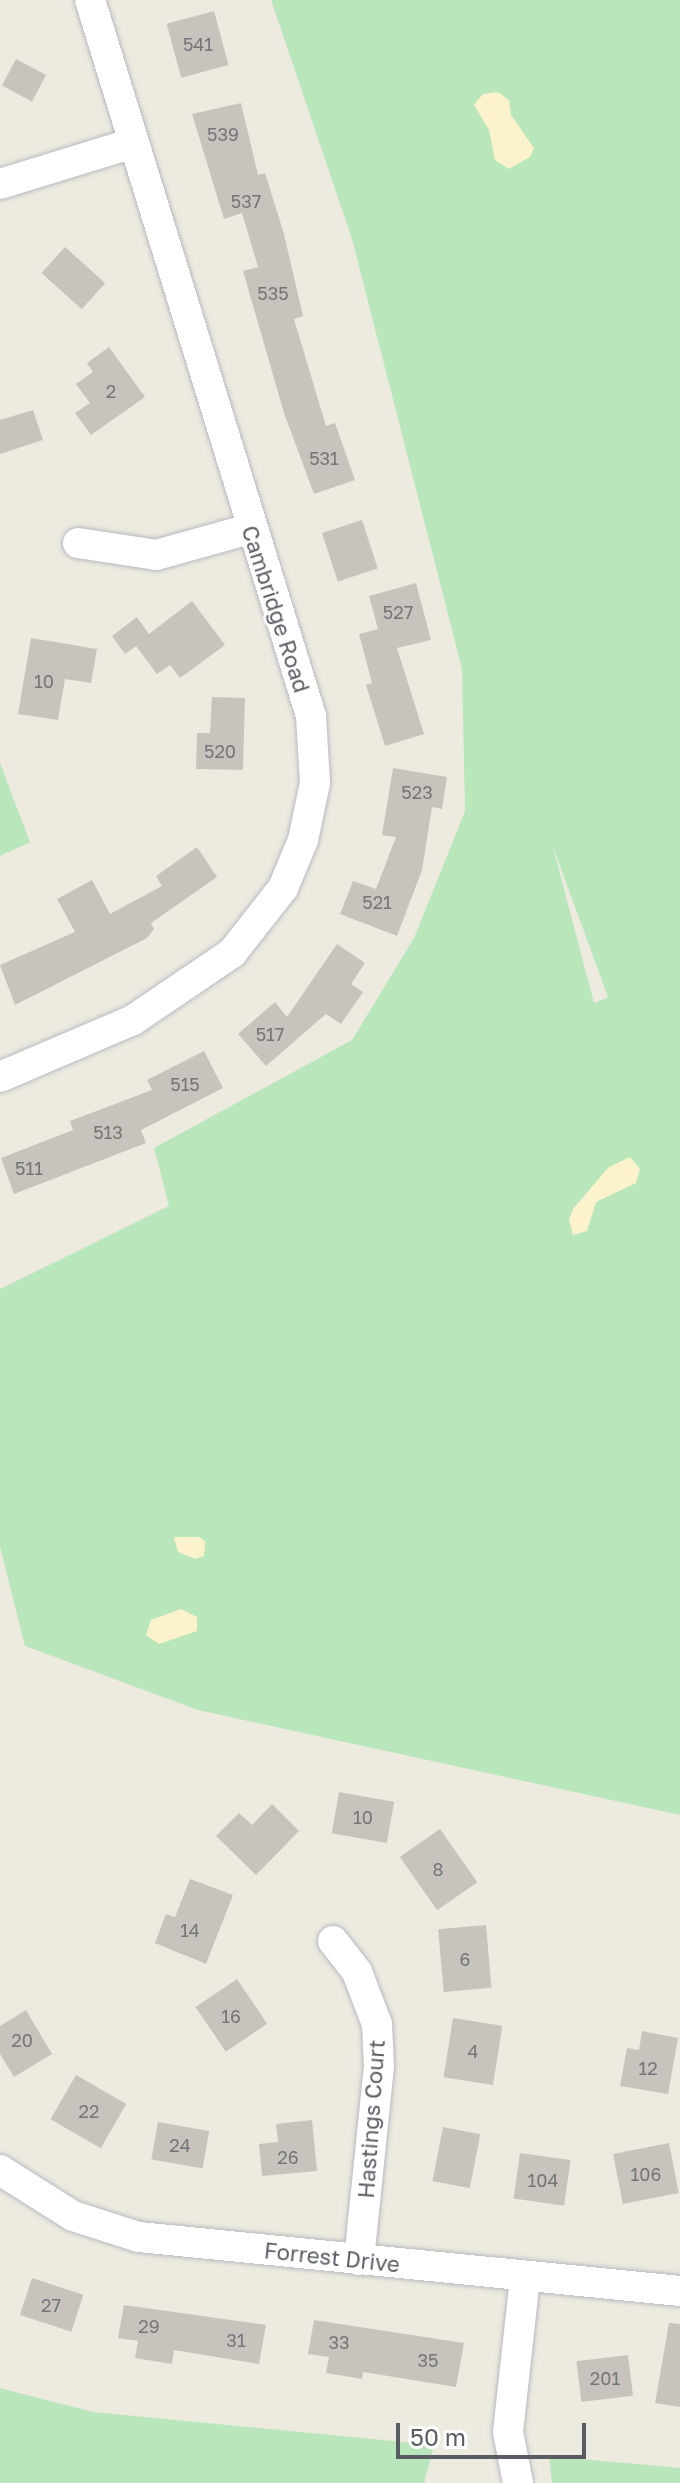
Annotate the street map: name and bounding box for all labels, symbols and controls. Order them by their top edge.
house number: 541 [183,33,213,55]
house number: 539 [207,123,239,145]
house number: 537 [231,190,261,212]
house number: 535 [257,282,289,304]
house number: 2 [106,380,116,402]
house number: 531 [309,447,339,469]
street label: Cambridge Road [237,522,315,696]
house number: 527 [383,601,413,623]
house number: 10 [34,670,54,692]
house number: 520 [204,740,236,762]
house number: 523 [401,781,433,803]
house number: 521 [362,891,392,913]
house number: 517 [256,1023,284,1045]
house number: 515 [170,1073,200,1095]
house number: 513 [93,1121,123,1143]
house number: 511 [15,1157,43,1179]
house number: 10 [353,1806,373,1828]
house number: 8 [433,1858,443,1880]
house number: 14 [180,1919,200,1941]
house number: 6 [460,1948,470,1970]
house number: 16 [221,2005,241,2027]
house number: 20 [11,2029,33,2051]
street label: Hastings Court [352,2039,390,2199]
house number: 4 [468,2040,478,2062]
house number: 12 [638,2057,658,2079]
house number: 22 [79,2100,99,2122]
house number: 24 [169,2134,191,2156]
house number: 26 [277,2146,299,2168]
house number: 106 [631,2163,661,2185]
house number: 104 [528,2169,558,2191]
street label: Forrest Drive [263,2237,401,2277]
house number: 27 [41,2294,61,2316]
house number: 29 [138,2315,160,2337]
house number: 31 [226,2329,246,2351]
house number: 33 [328,2331,350,2353]
house number: 35 [418,2349,438,2371]
house number: 201 [590,2367,620,2389]
scale bar [400,2407,590,2457]
text: 50 m [410,2422,466,2451]

